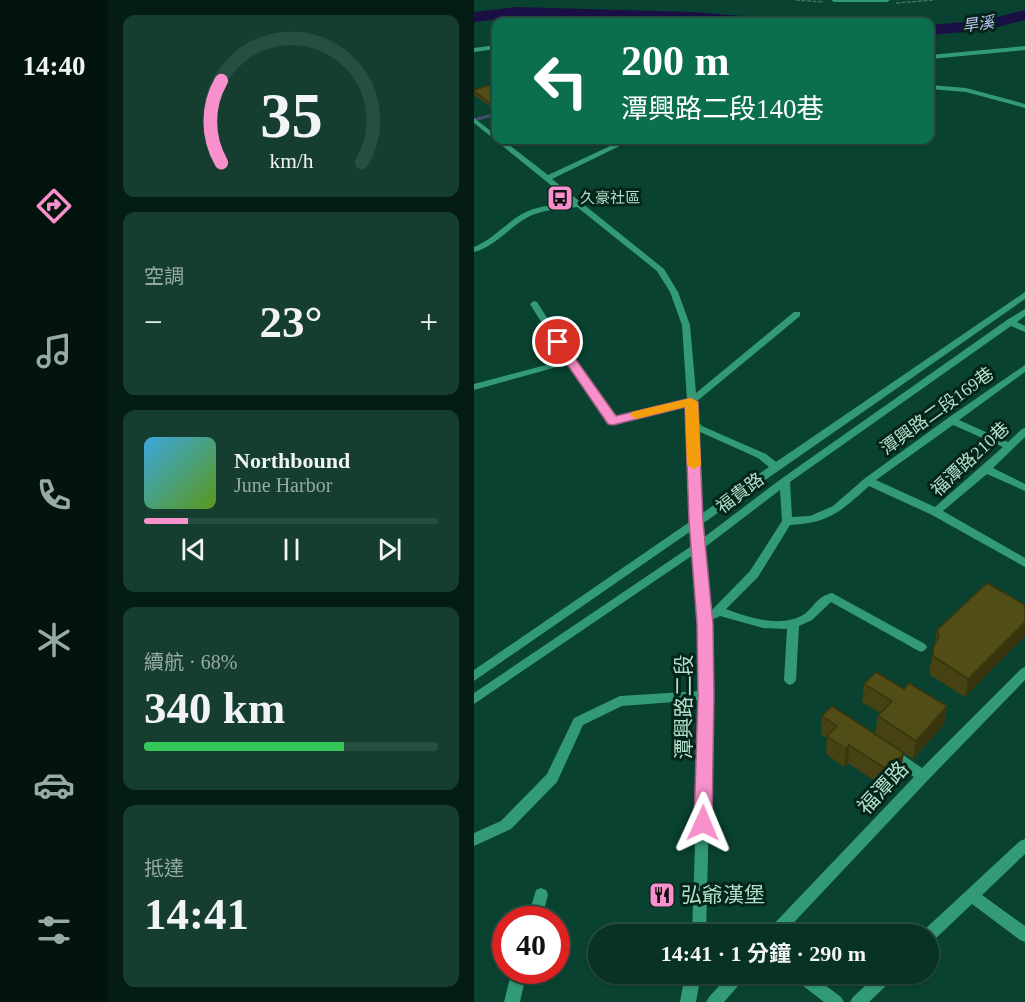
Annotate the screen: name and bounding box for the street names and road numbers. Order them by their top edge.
street label: 潭興路二段169巷 [877,363,997,459]
street label: 福潭路210巷 [927,418,1013,500]
street label: 福貴路 [712,469,768,517]
street label: 潭興路二段 [672,655,696,760]
street label: 福潭路 [853,757,913,819]

